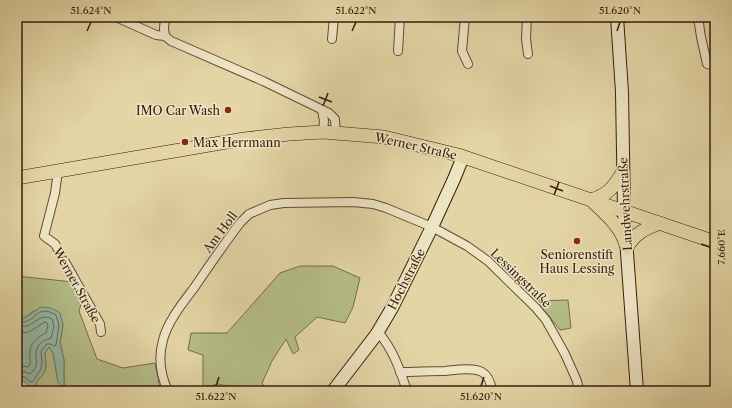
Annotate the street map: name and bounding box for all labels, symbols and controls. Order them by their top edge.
text: 51.624°N [70,4,112,17]
text: 51.622°N [335,4,377,17]
text: 51.620°N [599,4,641,17]
place label: IMO Car Wash [136,103,220,118]
marker: IMO Car Wash [223,105,233,115]
street label: Werner Straße [372,129,459,163]
place label: Max Herrmann [193,135,281,150]
marker: Max Herrmann [180,137,190,147]
street label: Landwehrstraße [615,157,635,251]
street label: Am Holl [199,208,241,256]
text: 7.660°E [715,229,728,265]
marker: Seniorenstift Haus Lessing [572,236,582,246]
street label: Werner Straße [50,244,104,326]
street label: Lessingstraße [488,245,555,311]
street label: Hochstraße [384,246,428,312]
place label: Seniorenstift Haus Lessing [540,247,615,276]
text: 51.622°N [195,390,237,403]
text: 51.620°N [460,390,502,403]

